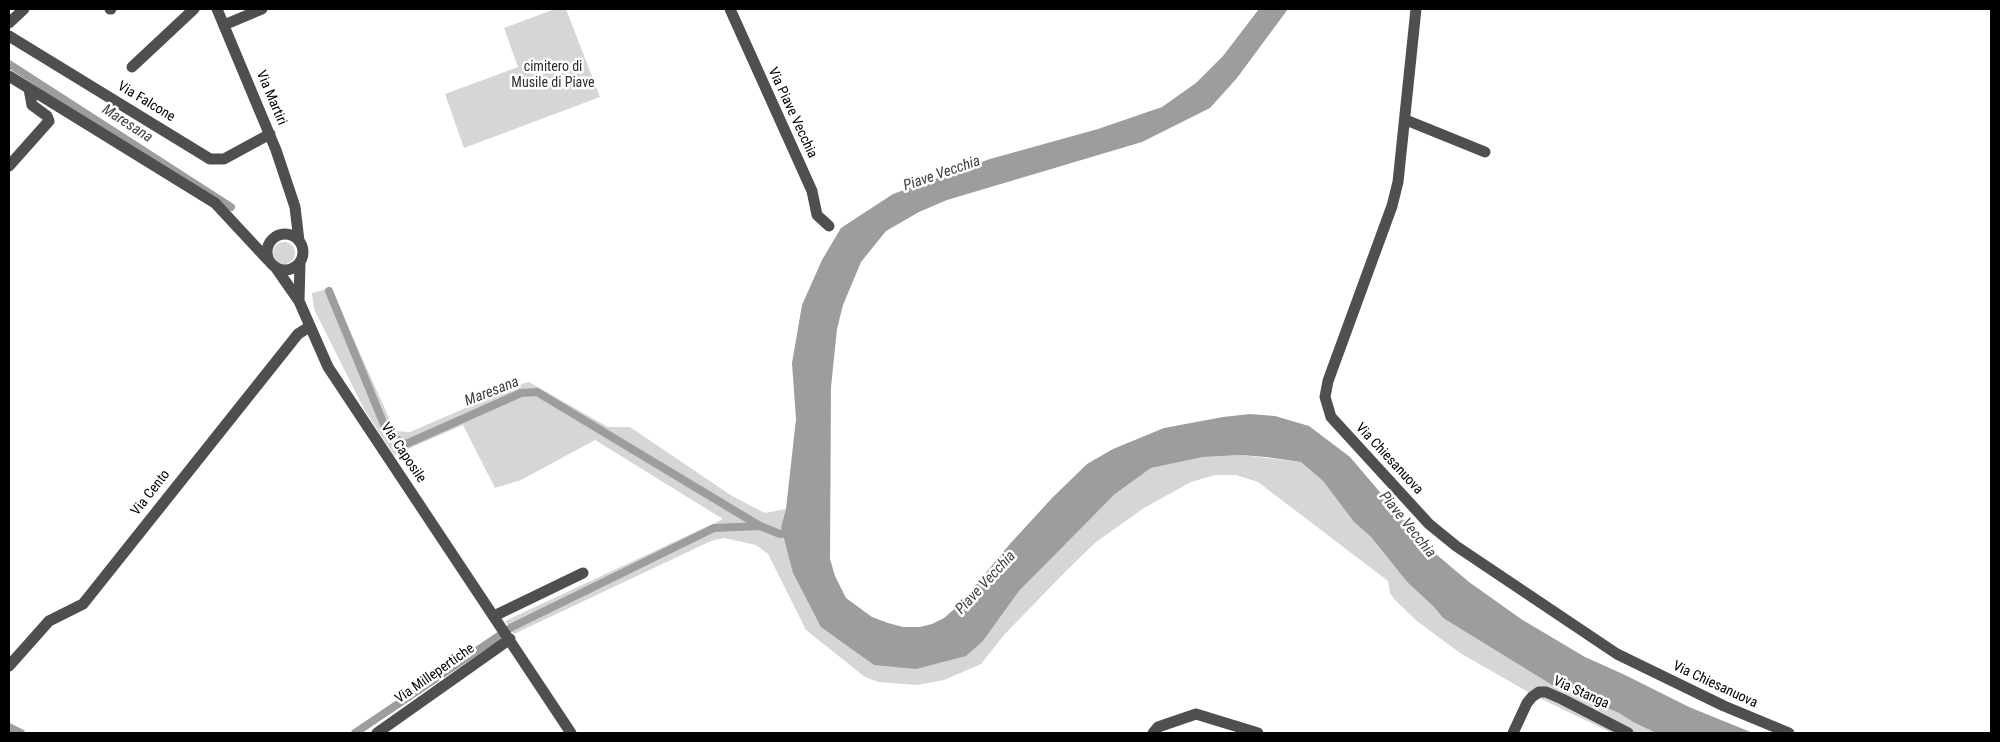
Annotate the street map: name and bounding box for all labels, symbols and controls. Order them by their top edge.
park label: cimitero di Musile di Piave [511,59,595,92]
street label: Via Piave Vecchia [764,65,820,161]
street label: Via Martiri [252,68,290,128]
street label: Via Falcone [114,78,178,126]
water label: Maresana [98,101,156,147]
water label: Piave Vecchia [901,152,983,196]
water label: Maresana [462,373,522,411]
street label: Via Caposile [377,420,429,486]
street label: Via Chiesanuova [1352,420,1426,498]
street label: Via Cento [128,467,174,519]
water label: Piave Vecchia [1375,488,1439,562]
water label: Piave Vecchia [952,548,1020,618]
street label: Via Millepertiche [392,640,478,708]
street label: Via Chiesanuova [1670,658,1760,712]
street label: Via Stanga [1550,673,1612,713]

